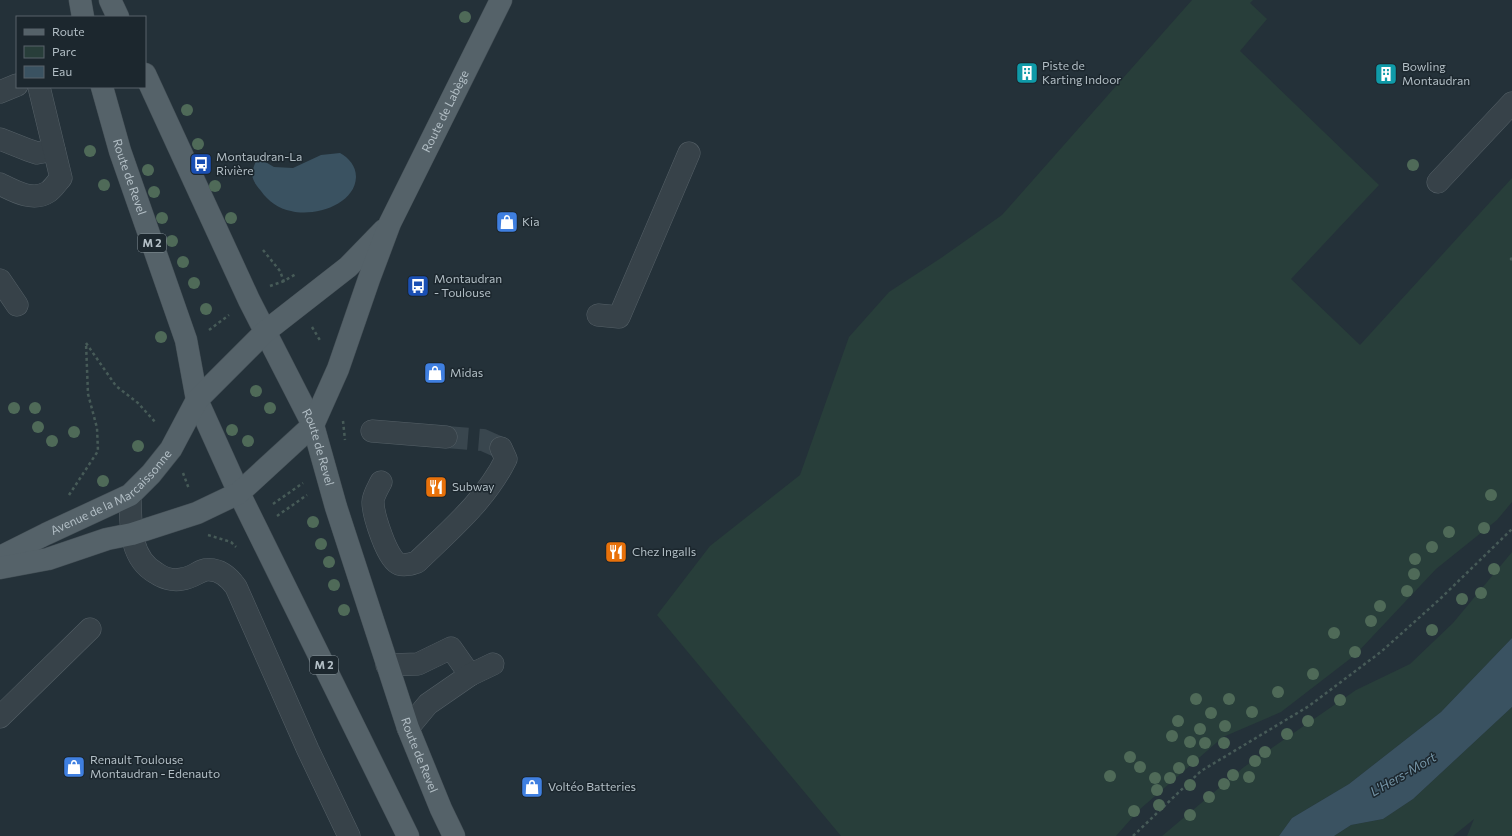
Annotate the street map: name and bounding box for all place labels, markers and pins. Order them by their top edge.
place label: Piste de Karting Indoor [1042,58,1121,86]
place label: Bowling Montaudran [1402,59,1470,87]
building icon: Piste de Karting Indoor [1014,60,1040,86]
building icon: Bowling Montaudran [1373,61,1399,87]
place label: Montaudran-La Rivière [216,149,302,177]
bus stop icon: Montaudran-La Rivière [188,151,214,177]
shop icon: Kia [494,209,520,235]
place label: Kia [522,214,539,228]
place label: Montaudran - Toulouse [434,271,502,299]
bus stop icon: Montaudran - Toulouse [405,273,431,299]
shop icon: Midas [422,360,448,386]
place label: Midas [450,365,483,379]
restaurant icon: Subway [423,474,449,500]
place label: Subway [452,479,495,493]
restaurant icon: Chez Ingalls [603,539,629,565]
place label: Chez Ingalls [632,544,696,558]
place label: Renault Toulouse Montaudran - Edenauto [90,752,220,780]
shop icon: Renault Toulouse Montaudran - Edenauto [61,754,87,780]
shop icon: Voltéo Batteries [519,774,545,800]
place label: Voltéo Batteries [548,779,636,793]

